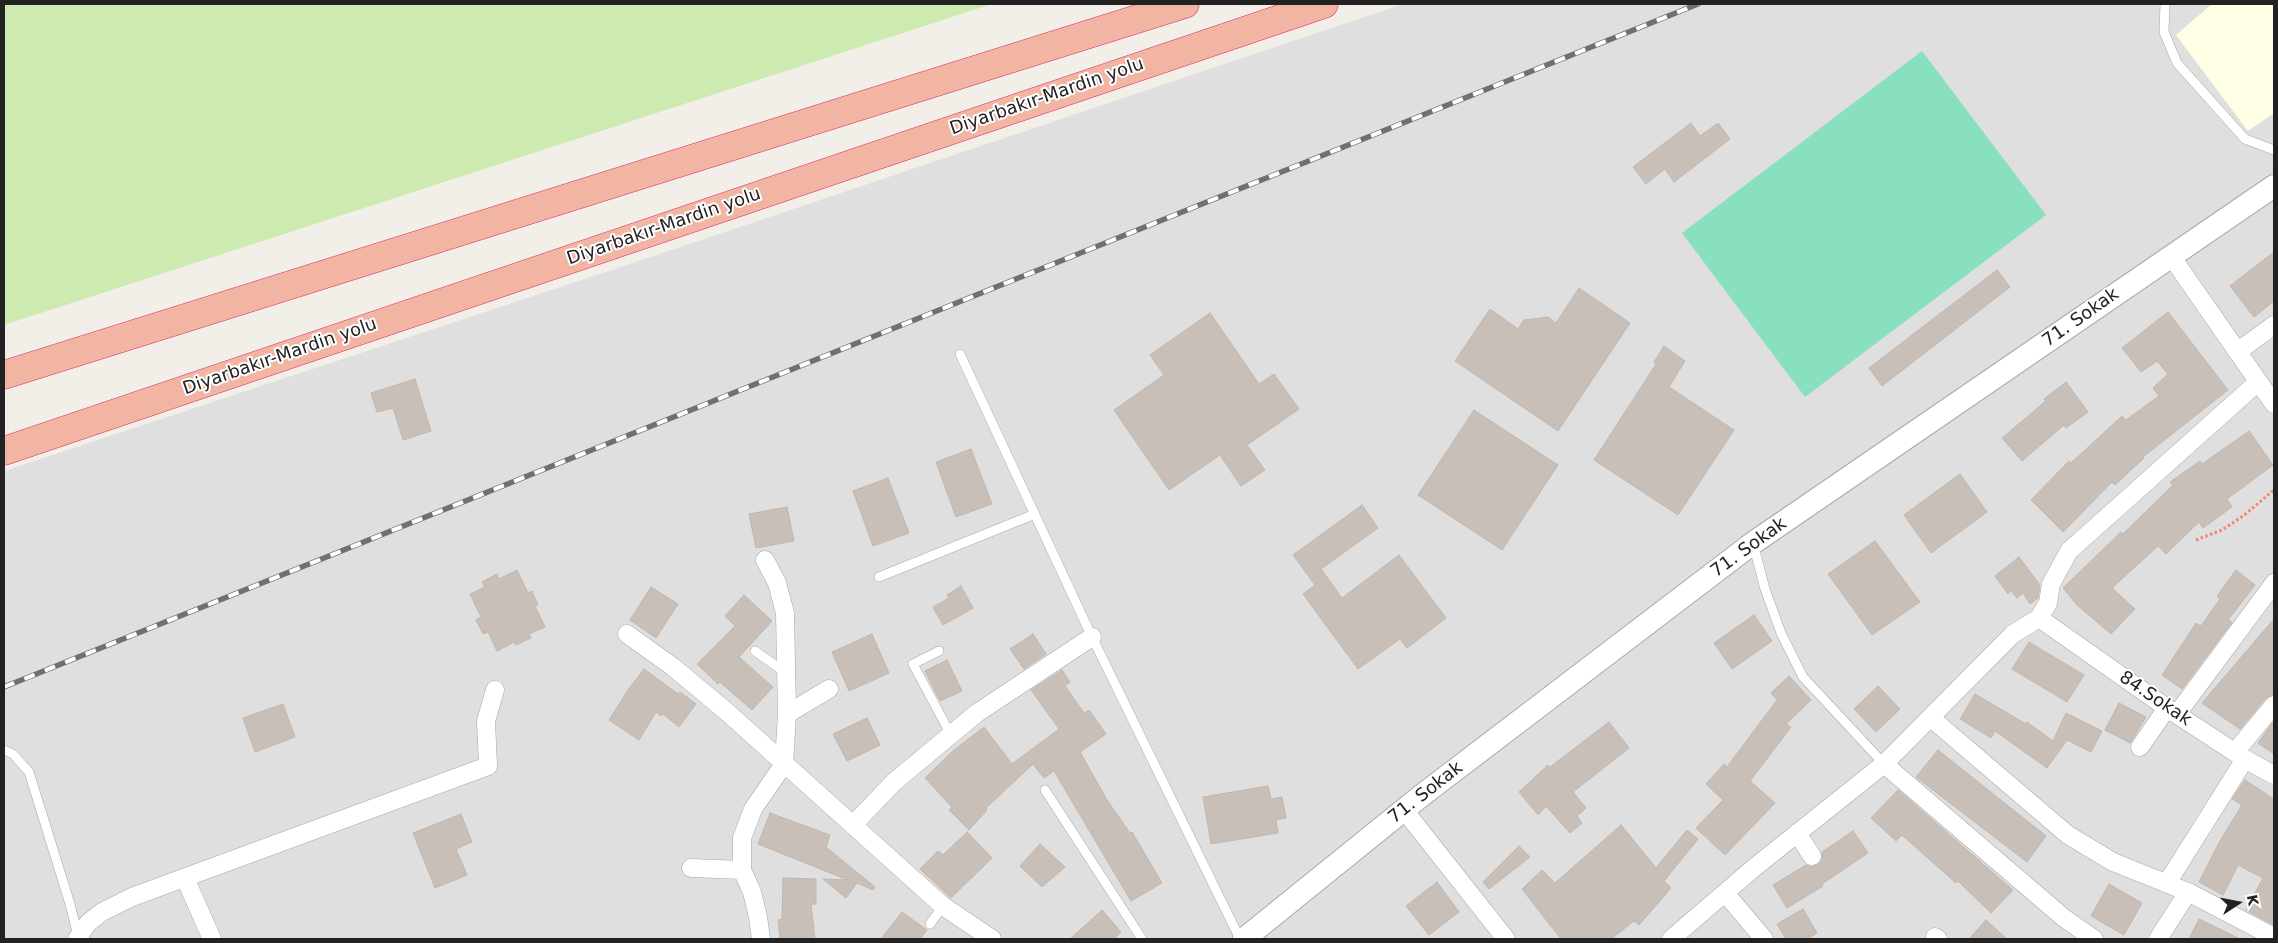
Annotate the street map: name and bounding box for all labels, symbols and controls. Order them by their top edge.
street label: Diyarbakır-Mardin yolu [947,54,1147,140]
street label: Diyarbakır-Mardin yolu [564,184,764,270]
street label: 71. Sokak [2039,284,2123,352]
street label: Diyarbakır-Mardin yolu [180,314,380,400]
street label: 71. Sokak [1707,513,1791,583]
street label: 84.Sokak [2115,667,2195,731]
street label: 71. Sokak [1385,757,1467,829]
north arrow [2213,878,2263,928]
text: K [2244,893,2262,907]

